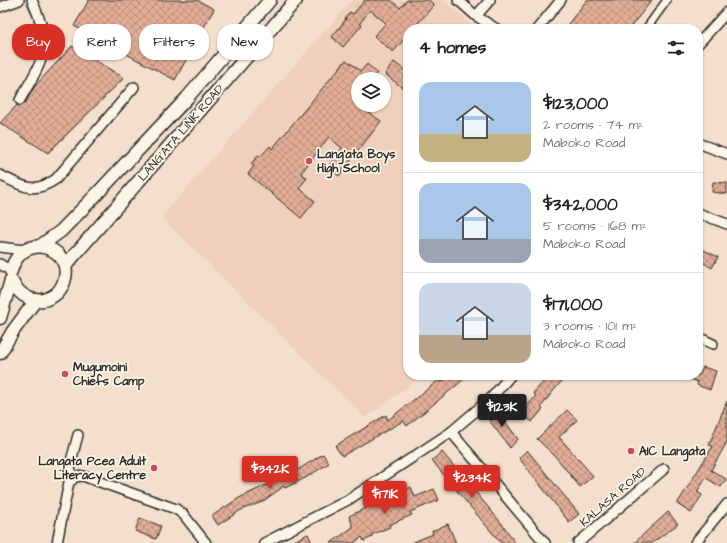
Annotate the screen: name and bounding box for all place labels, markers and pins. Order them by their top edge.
place label: Lang'ata Boys High School [317,146,395,179]
marker: Lang'ata Boys High School [304,156,314,166]
place label: Mugumoini Chiefs Camp [73,359,145,391]
marker: Mugumoini Chiefs Camp [60,369,70,379]
pin: $123K [474,394,530,428]
place label: AIC Langata [639,443,706,462]
marker: AIC Langata [626,446,636,456]
place label: Langata Pcea Adult Literacy Centre [38,453,147,485]
pin: $342K [242,456,298,490]
marker: Langata Pcea Adult Literacy Centre [149,463,159,473]
pin: $234K [444,465,500,499]
pin: $171K [357,481,413,515]

